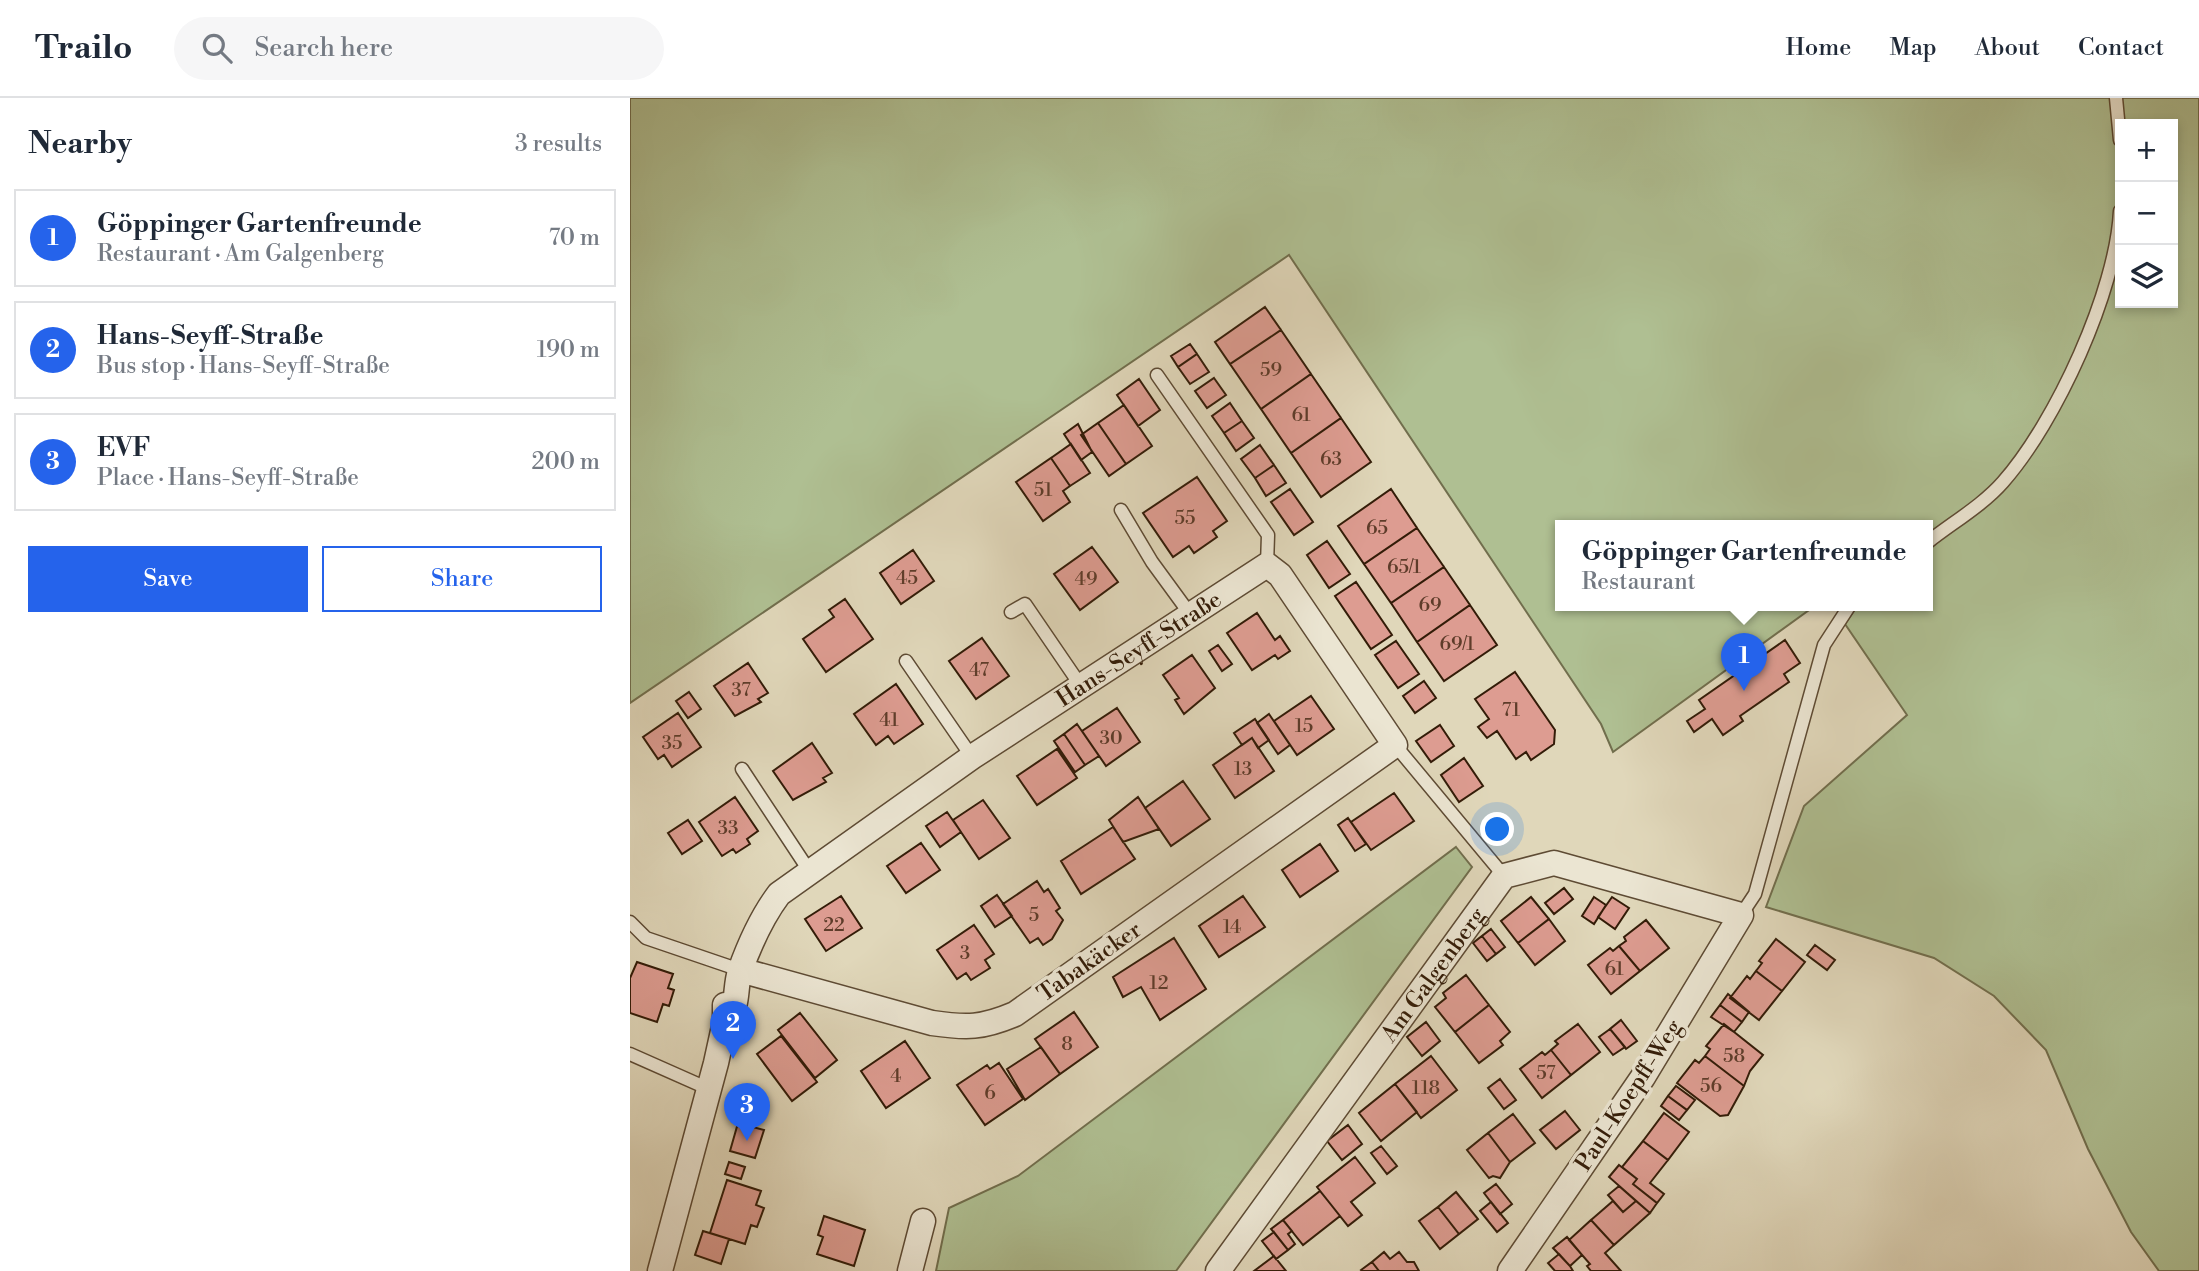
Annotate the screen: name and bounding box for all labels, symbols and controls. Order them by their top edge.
search box [174,17,664,80]
text: Trailo [35,28,132,69]
icon: search [198,29,236,67]
text: Search here [254,32,393,64]
text: Home [1786,33,1851,63]
text: Map [1889,33,1937,63]
text: About [1975,33,2040,63]
text: Contact [2078,33,2164,63]
map controls [2115,119,2178,308]
button: + [2115,119,2178,182]
text: Nearby [28,125,132,163]
text: 3 results [515,130,602,158]
button: − [2115,182,2178,245]
text: Göppinger Gartenfreunde [97,208,422,240]
text: 1 [47,224,59,252]
text: 70 m [549,224,600,252]
text: Restaurant · Am Galgenberg [97,240,384,268]
button: layers [2115,245,2178,308]
text: Hans-Seyff-Straße [97,320,323,352]
text: 2 [46,336,60,364]
text: 190 m [537,336,600,364]
text: Bus stop · Hans-Seyff-Straße [97,352,390,380]
house number: 59 [1260,358,1282,382]
house number: 61 [1291,403,1311,427]
text: EVF [97,432,151,464]
house number: 63 [1320,447,1342,471]
text: 3 [46,448,60,476]
text: 200 m [532,448,600,476]
text: Place · Hans-Seyff-Straße [97,464,359,492]
house number: 51 [1034,478,1052,502]
house number: 55 [1175,506,1195,530]
house number: 65 [1366,516,1388,540]
popup [1555,520,1933,611]
text: Göppinger Gartenfreunde [1582,536,1906,568]
button: Save [28,546,308,612]
button: Share [322,546,602,612]
house number: 65/1 [1387,555,1421,579]
house number: 45 [896,566,918,590]
house number: 49 [1075,567,1097,591]
text: Restaurant [1582,568,1696,596]
street label: Hans-Seyff-Straße [1051,586,1227,713]
house number: 69 [1418,593,1442,617]
house number: 69/1 [1440,632,1474,656]
pin: 1 [1721,633,1767,691]
house number: 47 [969,658,989,682]
house number: 37 [731,678,751,702]
house number: 71 [1502,698,1520,722]
house number: 41 [879,708,899,732]
house number: 15 [1295,714,1313,738]
house number: 30 [1099,726,1123,750]
house number: 35 [662,731,682,755]
house number: 13 [1234,757,1252,781]
your location [1480,812,1514,846]
house number: 33 [718,816,738,840]
street label: Am Galgenberg [1375,902,1492,1049]
house number: 5 [1029,903,1039,927]
house number: 22 [823,913,845,937]
house number: 14 [1223,915,1241,939]
street label: Tabakäcker [1032,916,1147,1008]
house number: 3 [960,941,970,965]
house number: 61 [1604,957,1624,981]
house number: 12 [1149,971,1169,995]
pin: 2 [710,1001,756,1059]
street label: Paul-Koepff-Weg [1569,1014,1688,1177]
house number: 8 [1061,1032,1073,1056]
house number: 58 [1723,1044,1745,1068]
house number: 57 [1536,1061,1556,1085]
house number: 4 [890,1064,902,1088]
house number: 56 [1700,1074,1722,1098]
house number: 118 [1412,1076,1440,1100]
house number: 6 [984,1081,996,1105]
pin: 3 [724,1083,770,1141]

